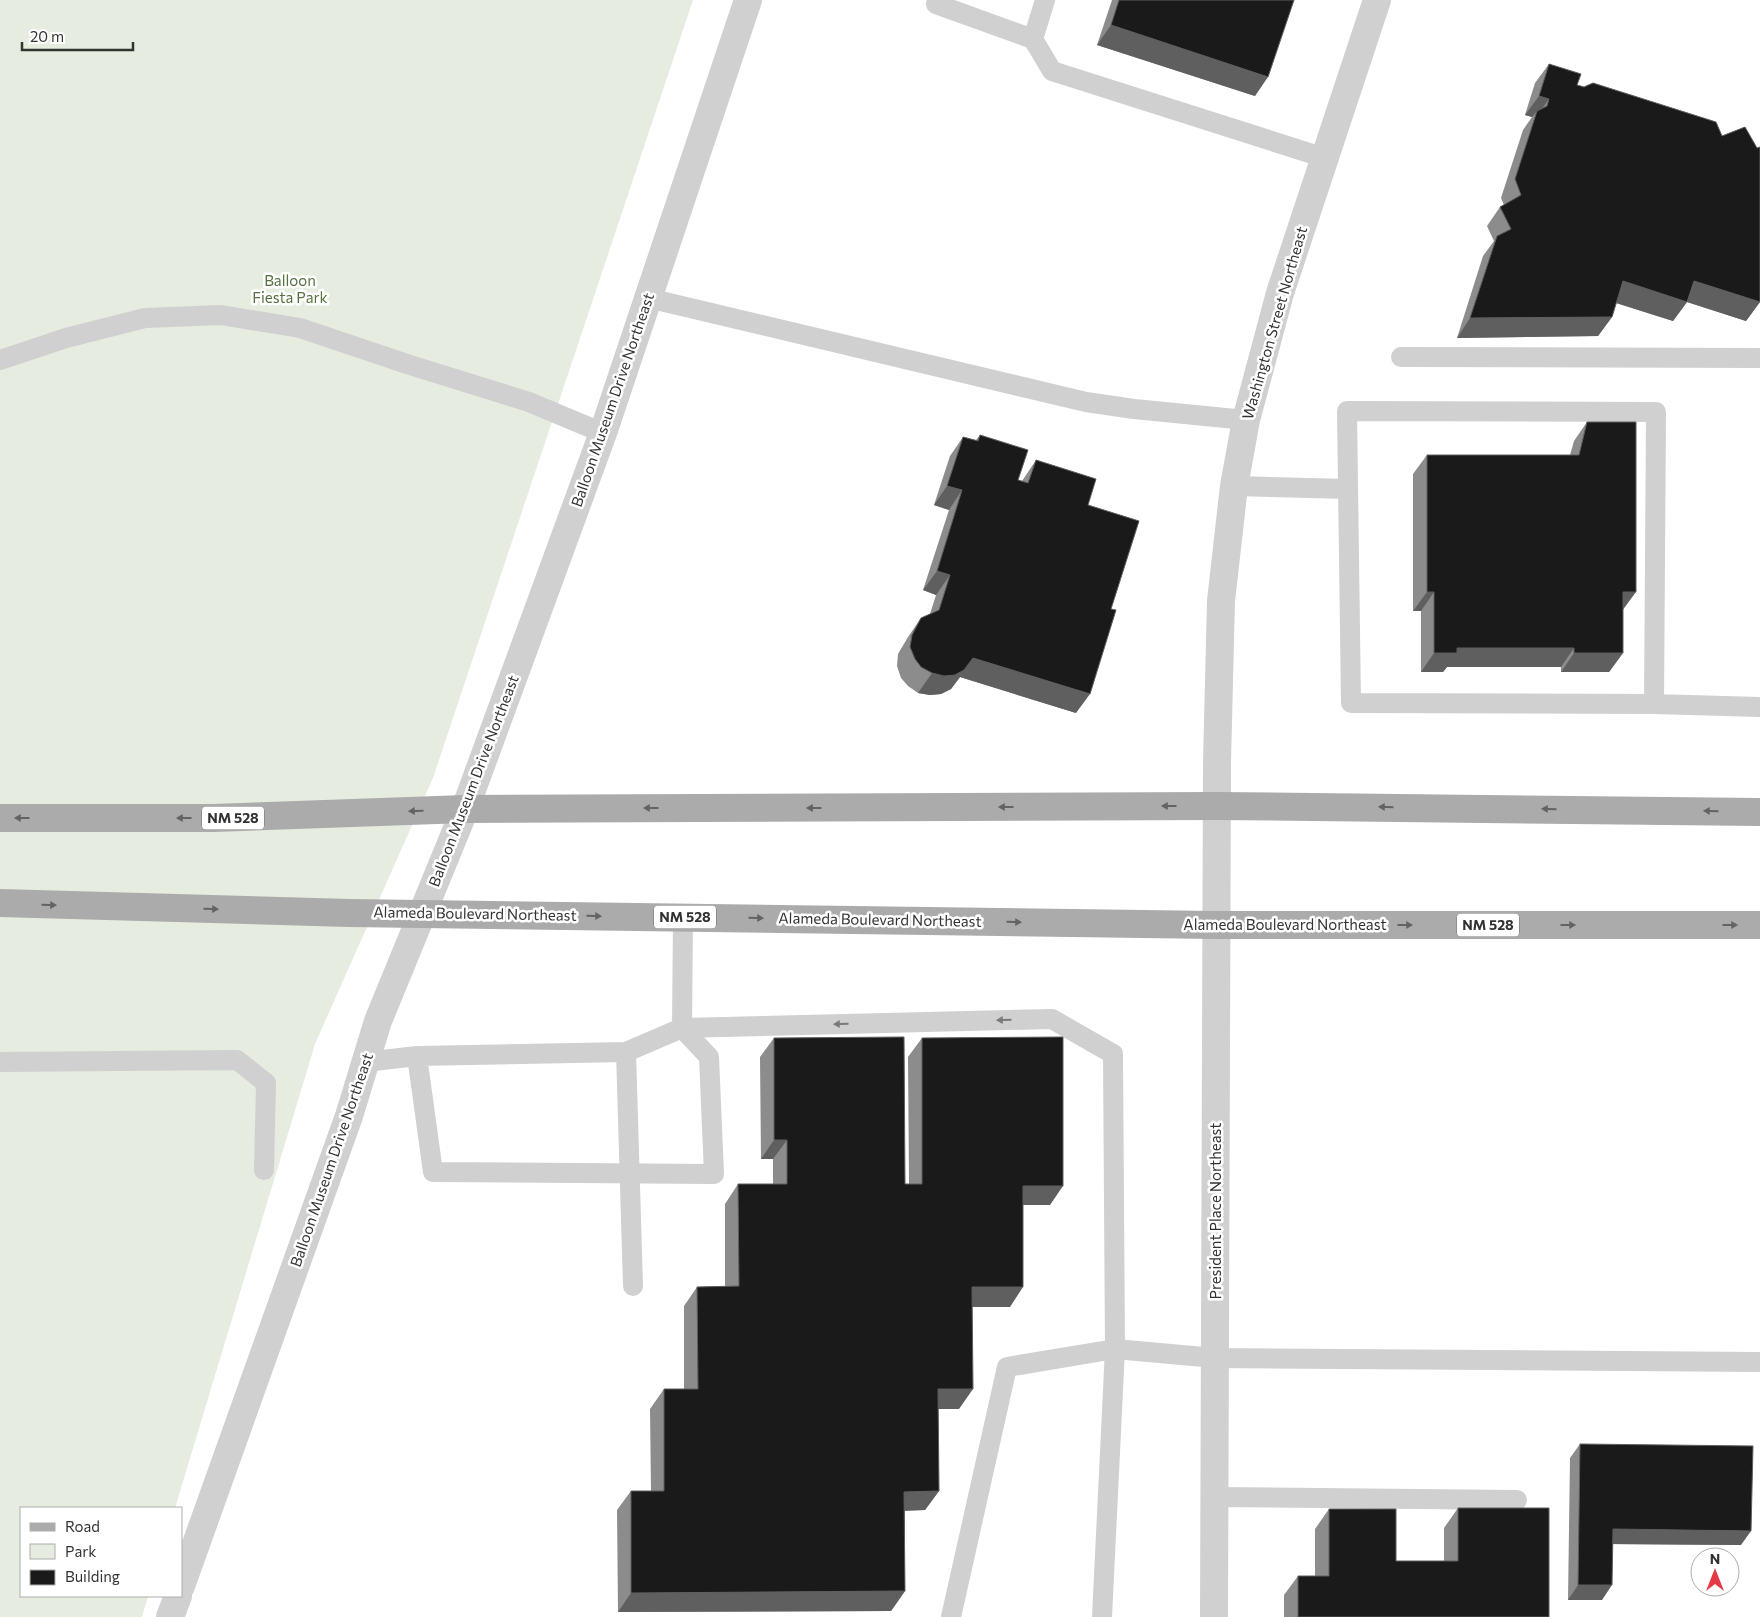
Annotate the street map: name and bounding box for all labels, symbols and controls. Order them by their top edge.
scale bar [22,20,134,52]
text: 20 m [30,27,64,45]
street label: Washington Street Northeast [1238,224,1310,421]
park label: Balloon Fiesta Park [252,271,328,306]
street label: Balloon Museum Drive Northeast [567,290,657,509]
street label: Balloon Museum Drive Northeast [424,672,522,889]
one-way arrow [1160,802,1176,810]
one-way arrow [998,803,1014,811]
one-way arrow [1378,803,1394,811]
one-way arrow [643,804,659,812]
one-way arrow [806,804,822,812]
one-way arrow [1541,805,1557,813]
road number: NM 528 [202,806,264,830]
one-way arrow [408,807,424,815]
one-way arrow [1703,807,1719,815]
one-way arrow [13,814,29,822]
one-way arrow [176,814,192,822]
one-way arrow [41,901,57,909]
street label: Alameda Boulevard Northeast [373,902,577,924]
one-way arrow [203,905,219,913]
road number: NM 528 [654,906,716,929]
street label: Alameda Boulevard Northeast [778,908,982,930]
one-way arrow [586,912,602,920]
one-way arrow [749,914,765,922]
road number: NM 528 [1457,914,1519,936]
street label: Alameda Boulevard Northeast [1183,915,1387,933]
one-way arrow [1006,918,1022,926]
one-way arrow [1397,921,1413,929]
one-way arrow [1560,921,1576,929]
one-way arrow [1722,921,1738,929]
one-way arrow [995,1017,1011,1025]
one-way arrow [833,1020,849,1028]
street label: Balloon Museum Drive Northeast [286,1050,376,1269]
street label: President Place Northeast [1206,1123,1224,1299]
legend [20,1507,182,1597]
text: Road [65,1517,100,1535]
text: Park [65,1542,96,1560]
north arrow [1690,1547,1740,1597]
text: N [1710,1550,1720,1567]
text: Building [65,1567,120,1585]

